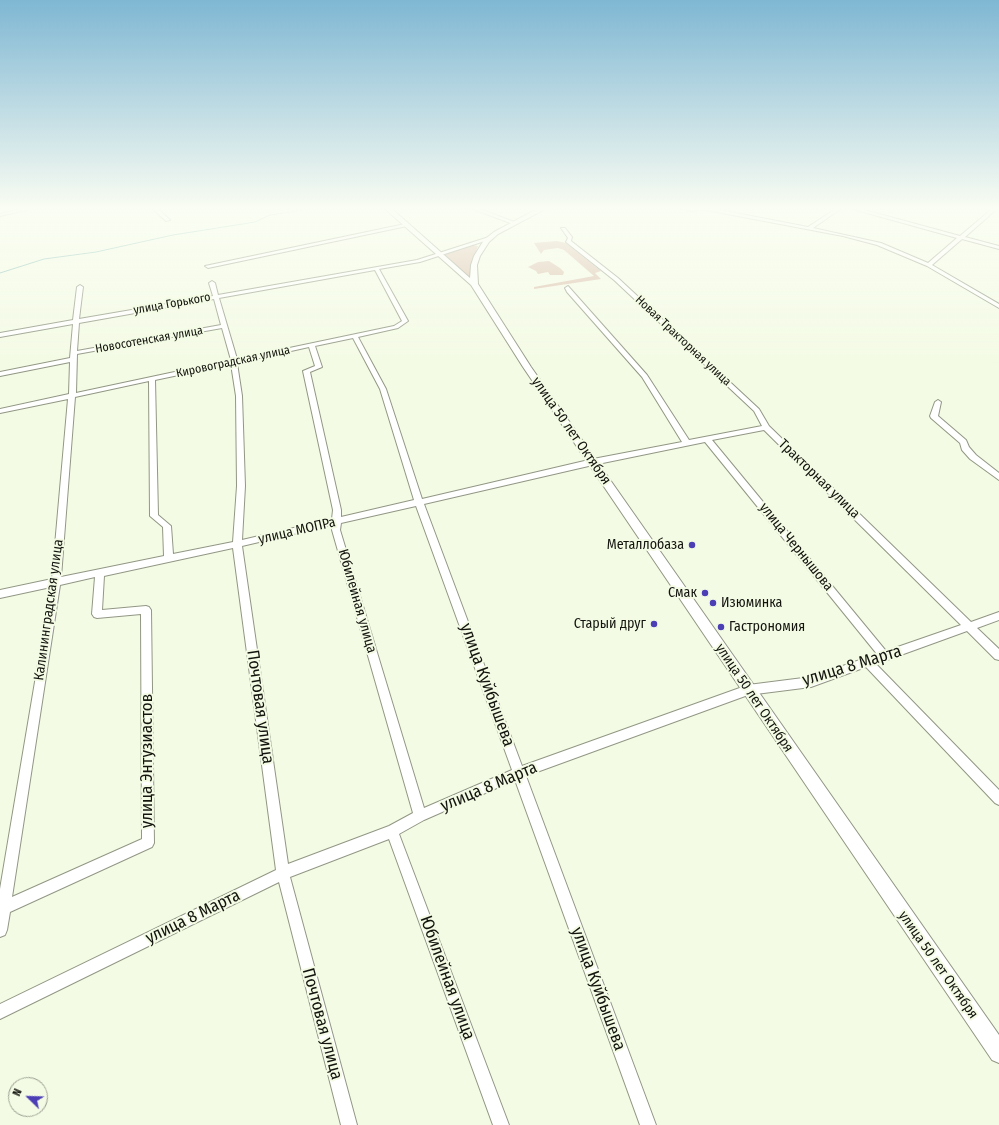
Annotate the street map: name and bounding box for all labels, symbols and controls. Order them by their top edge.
street label: улица Горького [132,290,212,318]
street label: Новая Тракторная улица [632,293,734,389]
street label: Новосотенская улица [94,323,204,357]
street label: Кировоградская улица [175,343,291,381]
street label: улица 50 лет Октября [528,374,614,488]
street label: Тракторная улица [775,436,863,522]
street label: улица Чернышова [755,500,837,594]
street label: улица МОПРа [257,514,337,548]
place label: Металлобаза [607,537,684,553]
street label: Калининградская улица [31,538,67,682]
marker: Металлобаза [687,540,697,550]
street label: Юбилейная улица [334,547,380,655]
place label: Смак [668,585,697,601]
marker: Смак [700,588,710,598]
place label: Изюминка [721,595,782,611]
marker: Изюминка [708,598,718,608]
place label: Старый друг [574,616,646,632]
marker: Старый друг [649,619,659,629]
place label: Гастрономия [729,619,805,635]
street label: улица Куйбышева [455,621,519,749]
marker: Гастрономия [716,622,726,632]
street label: улица 50 лет Октября [711,641,797,755]
street label: улица 8 Марта [800,641,904,691]
street label: Почтовая улица [242,649,278,765]
street label: улица Энтузиастов [137,694,157,828]
street label: улица 8 Марта [438,758,540,816]
street label: улица 8 Марта [142,885,244,949]
street label: улица 50 лет Октября [895,908,981,1022]
street label: Юбилейная улица [415,913,479,1043]
street label: улица Куйбышева [566,925,630,1053]
street label: Почтовая улица [297,966,347,1082]
north arrow [8,1077,48,1117]
text: N [10,1087,25,1098]

